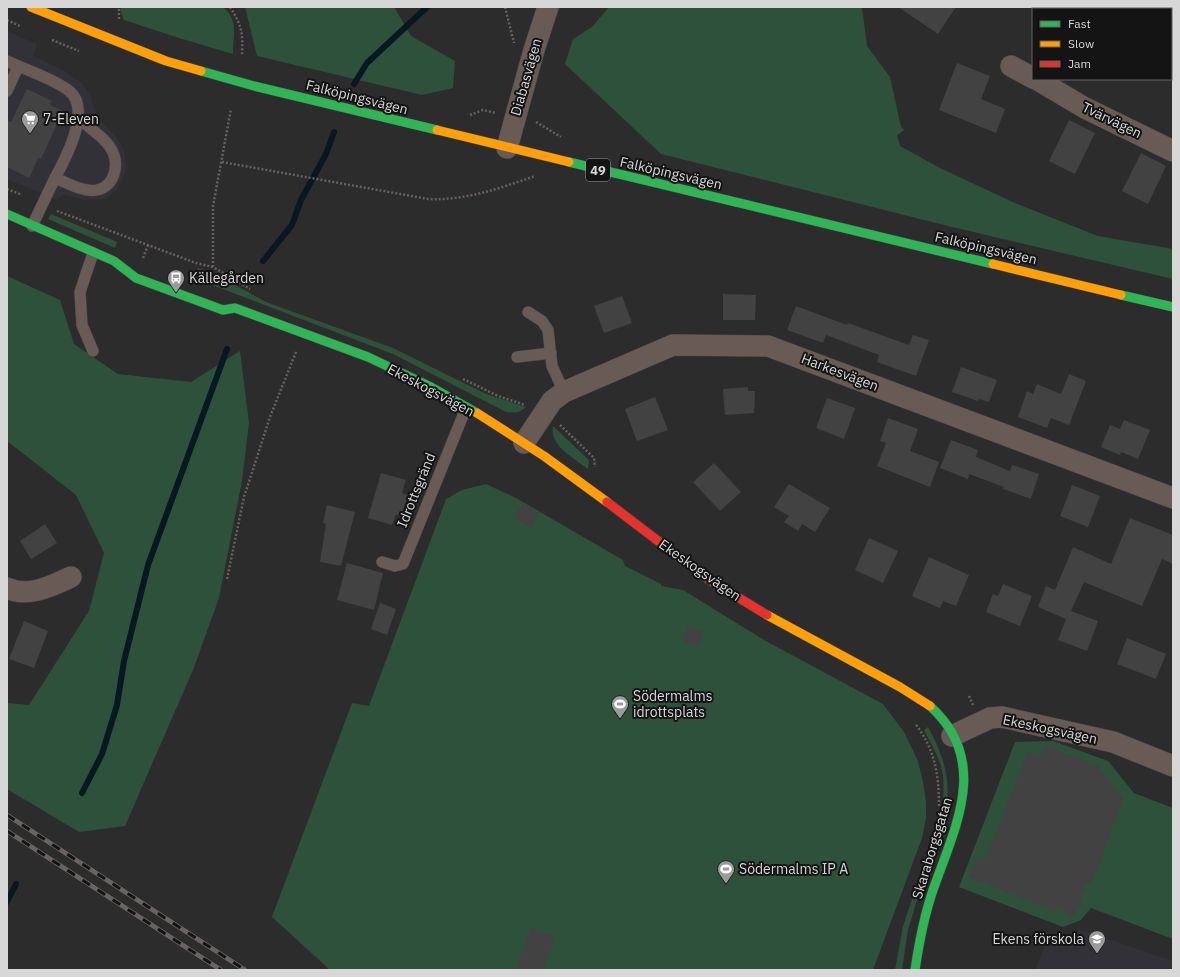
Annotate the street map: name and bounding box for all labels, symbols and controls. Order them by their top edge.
legend [1032,8,1172,80]
text: Fast [1068,16,1091,31]
street label: Diabasvägen [506,36,546,118]
text: Slow [1068,36,1094,51]
text: Jam [1068,56,1091,71]
street label: Falköpingsvägen [304,76,410,118]
street label: Tvärvägen [1079,98,1145,142]
supermarket icon: 7-Eleven [20,109,40,134]
place label: 7-Eleven [43,110,99,128]
street label: Falköpingsvägen [618,152,724,194]
road number: 49 [586,159,610,181]
street label: Falköpingsvägen [933,227,1039,269]
bus stop icon: Källegården [166,268,186,293]
place label: Källegården [189,269,264,287]
street label: Harkesvägen [799,349,881,395]
street label: Ekeskogsvägen [384,360,478,420]
street label: Idrottsgränd [393,450,439,530]
street label: Ekeskogsvägen [656,535,744,605]
place label: Södermalms idrottsplats [633,687,713,721]
sports icon: Södermalms idrottsplats [610,694,630,719]
street label: Ekeskogsvägen [1001,710,1099,748]
street label: Skaraborgsgatan [908,795,956,901]
sports icon: Södermalms IP A [716,859,736,884]
place label: Södermalms IP A [739,860,848,878]
school or university icon: Ekens förskola [1087,929,1107,954]
place label: Ekens förskola [992,930,1085,948]

